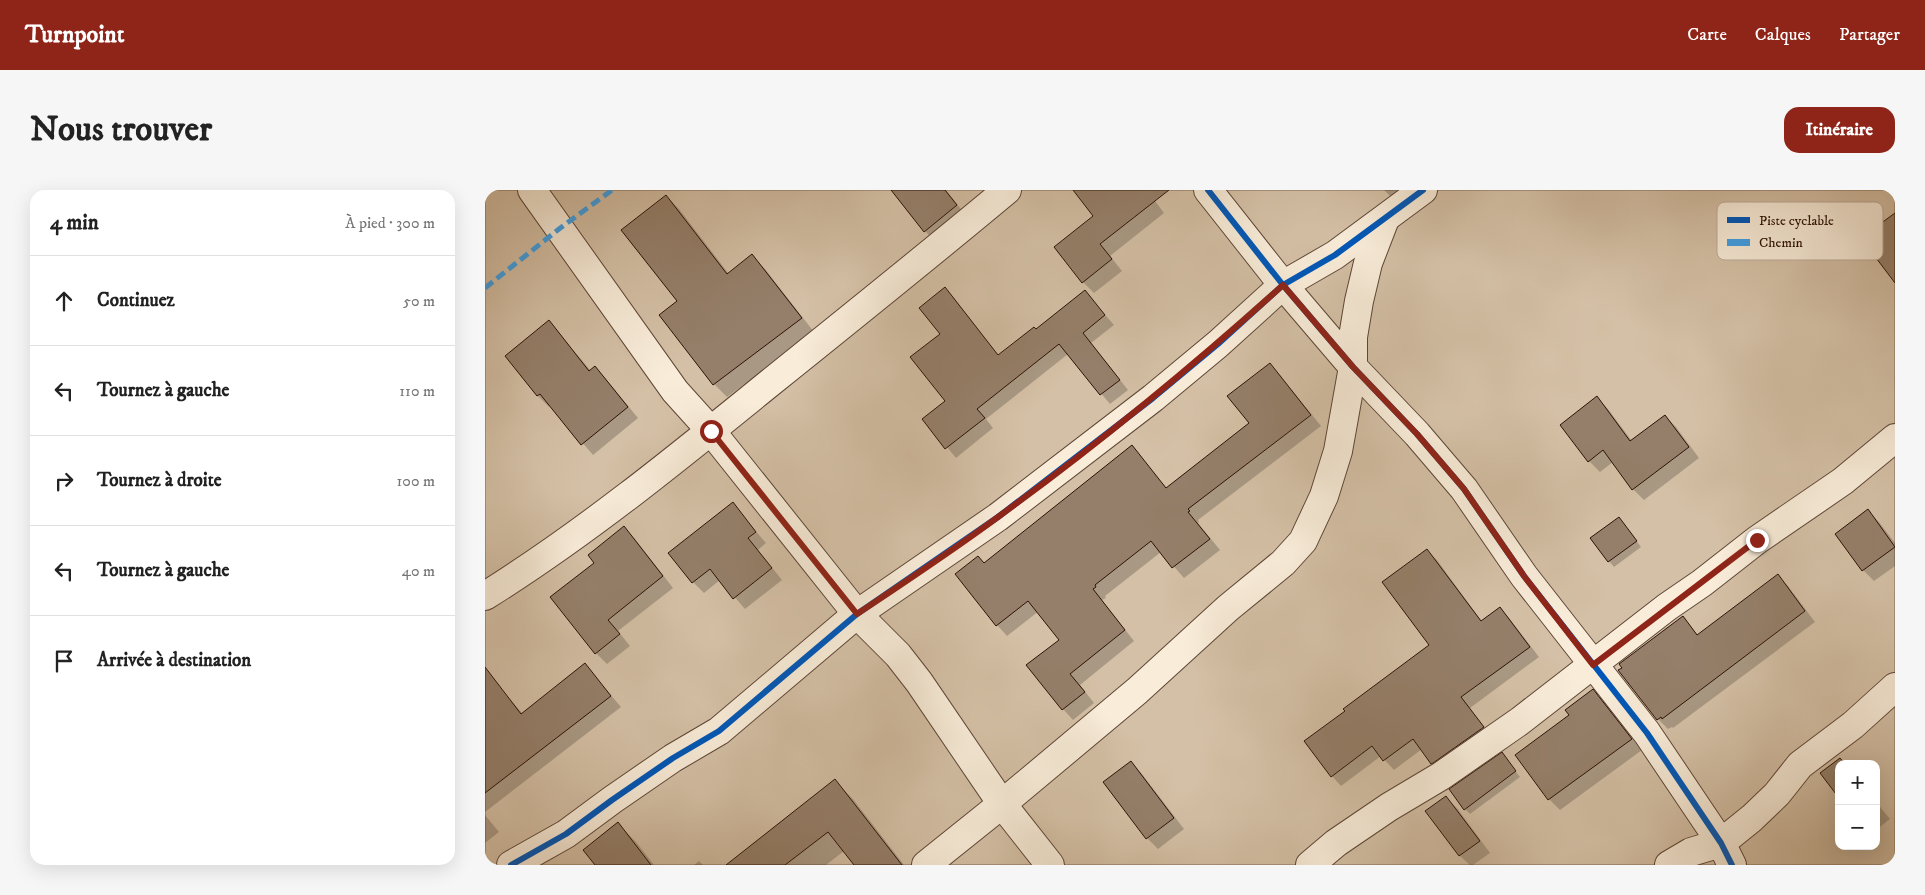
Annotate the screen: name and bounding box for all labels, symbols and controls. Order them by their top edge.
text: Turnpoint [25,20,124,50]
text: Carte [1687,24,1727,46]
text: Calques [1755,24,1811,46]
text: Partager [1839,24,1900,46]
button: Itinéraire [1784,107,1895,153]
text: Nous trouver [30,108,212,152]
legend [1717,202,1883,260]
text: 4 min [50,210,99,236]
text: Piste cyclable [1759,212,1834,230]
text: À pied · 300 m [345,213,435,233]
text: Chemin [1759,234,1804,252]
icon: ahead [50,287,78,315]
text: Continuez [97,289,175,312]
text: 50 m [403,291,435,311]
icon: left [50,377,78,405]
text: Tournez à gauche [97,379,229,402]
text: 110 m [399,381,435,401]
route start [700,420,723,443]
icon: right [50,467,78,495]
text: Tournez à droite [97,469,222,492]
text: 100 m [397,471,435,491]
route end [1746,529,1769,552]
icon: left [50,557,78,585]
text: Tournez à gauche [97,559,229,582]
text: 40 m [402,561,435,581]
icon: arrive [50,647,78,675]
text: Arrivée à destination [97,649,251,672]
map controls [1835,760,1880,850]
button: + [1835,760,1880,805]
button: − [1835,805,1880,850]

